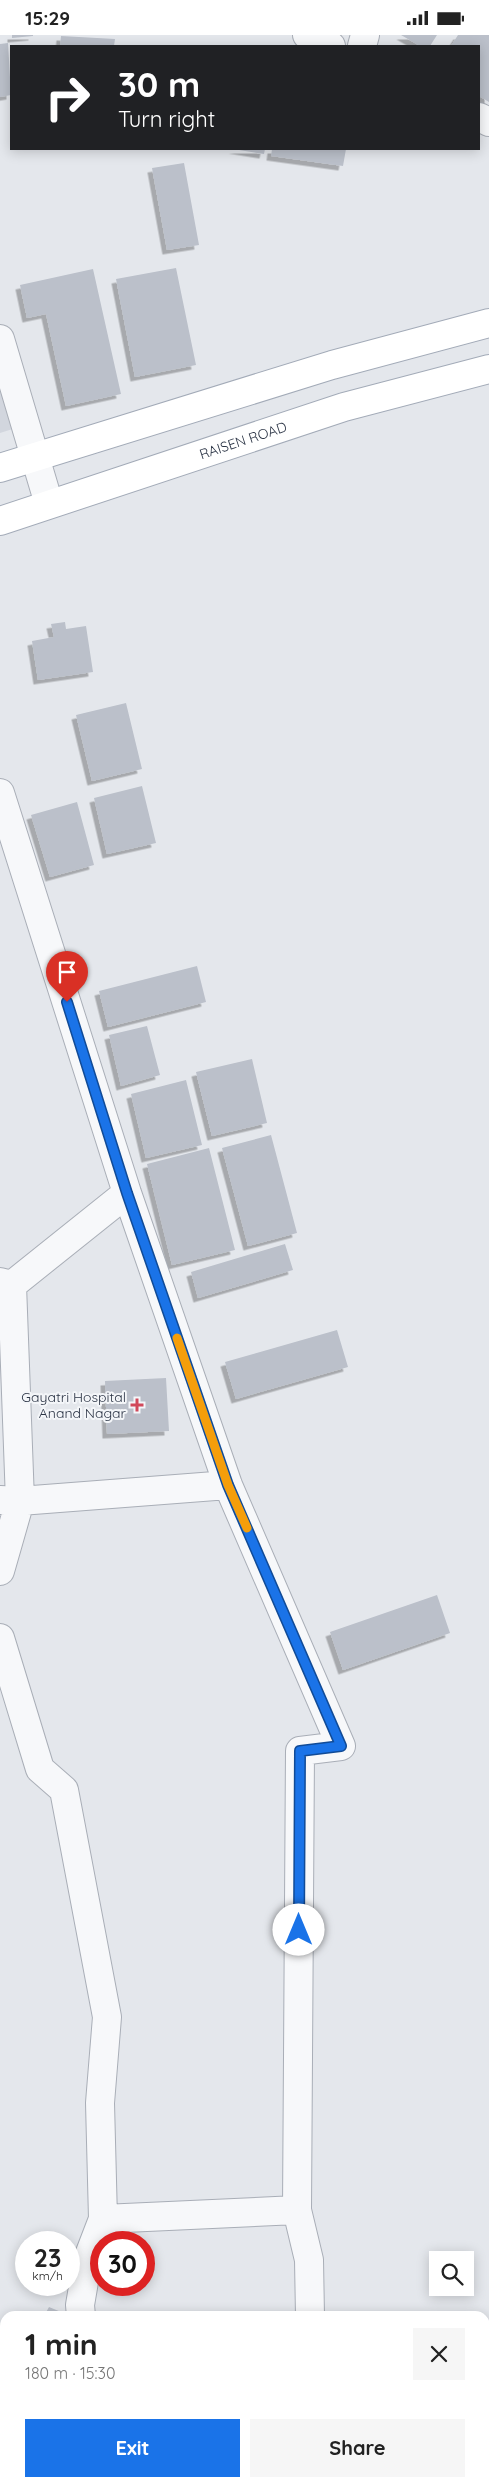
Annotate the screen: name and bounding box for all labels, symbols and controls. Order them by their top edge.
text: 15:29 [25,6,70,30]
text: 30 m [118,62,200,106]
icon: right [35,65,100,130]
text: Turn right [118,105,215,133]
street label: RAISEN ROAD [197,418,289,463]
pin [46,951,88,1002]
icon: arrive [53,958,81,986]
place label: Gayatri Hospital Anand Nagar [21,1388,127,1422]
marker: Gayatri Hospital Anand Nagar [130,1398,144,1412]
position arrow [272,1903,324,1955]
speed limit sign: 30 [90,2231,155,2296]
text: 23 [34,2242,61,2273]
map controls [429,2251,474,2296]
button: search [429,2251,474,2296]
text: km/h [32,2268,63,2283]
text: 1 min [25,2325,98,2363]
button: close [413,2328,465,2380]
text: 180 m · 15:30 [25,2363,115,2383]
button: Exit [25,2419,240,2477]
button: Share [250,2419,465,2477]

